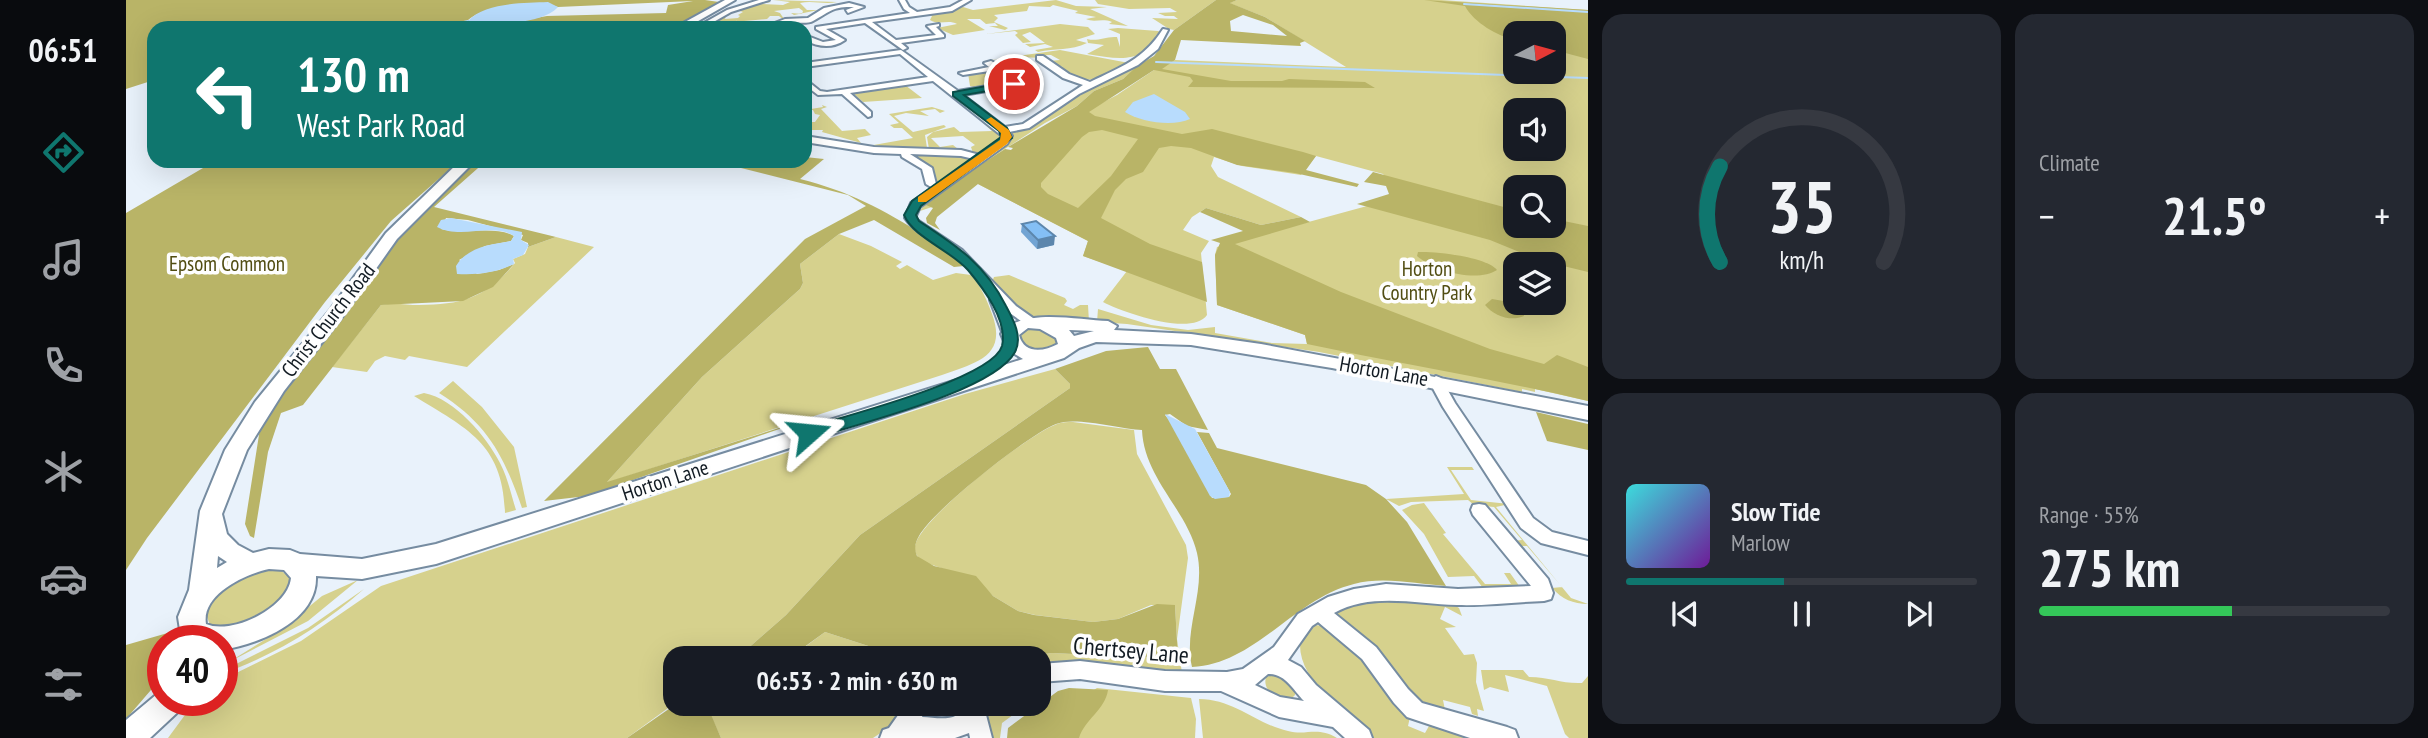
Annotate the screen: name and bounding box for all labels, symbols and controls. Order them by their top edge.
north arrow [1503,21,1566,84]
map controls [1503,21,1566,315]
text: 06:51 [28,29,98,71]
text: 130 m [297,42,410,106]
icon: left [182,49,273,140]
pin [984,54,1044,114]
icon: arrive [995,65,1033,103]
button: sound [1503,98,1566,161]
text: West Park Road [297,104,465,146]
icon: directions [39,128,88,177]
text: Climate [2039,148,2100,177]
text: 35 [1767,159,1836,253]
button: search [1503,175,1566,238]
text: 21.5° [2162,182,2267,249]
text: − [2039,191,2055,240]
text: + [2374,191,2390,240]
icon: music [39,235,88,284]
text: km/h [1779,244,1824,276]
park label: Epsom Common [169,250,285,277]
button: layers [1503,252,1566,315]
park label: Horton Country Park [1382,255,1472,306]
street label: Christ Church Road [275,258,381,382]
icon: phone [39,341,88,390]
street label: Horton Lane [1338,350,1430,392]
position arrow [772,396,846,470]
icon: climate [39,447,88,496]
street label: Horton Lane [618,453,712,507]
text: Slow Tide [1731,495,1821,528]
text: Range · 55% [2039,500,2139,529]
text: Marlow [1731,528,1790,557]
text: 275 km [2039,534,2180,601]
icon: car [39,554,88,603]
icon: previous [1666,595,1704,633]
icon: pause [1783,595,1821,633]
icon: next [1900,595,1938,633]
speed limit sign: 40 [147,625,238,716]
street label: Chertsey Lane [1072,630,1190,670]
icon: filters [39,660,88,709]
text: 06:53 · 2 min · 630 m [757,664,957,697]

